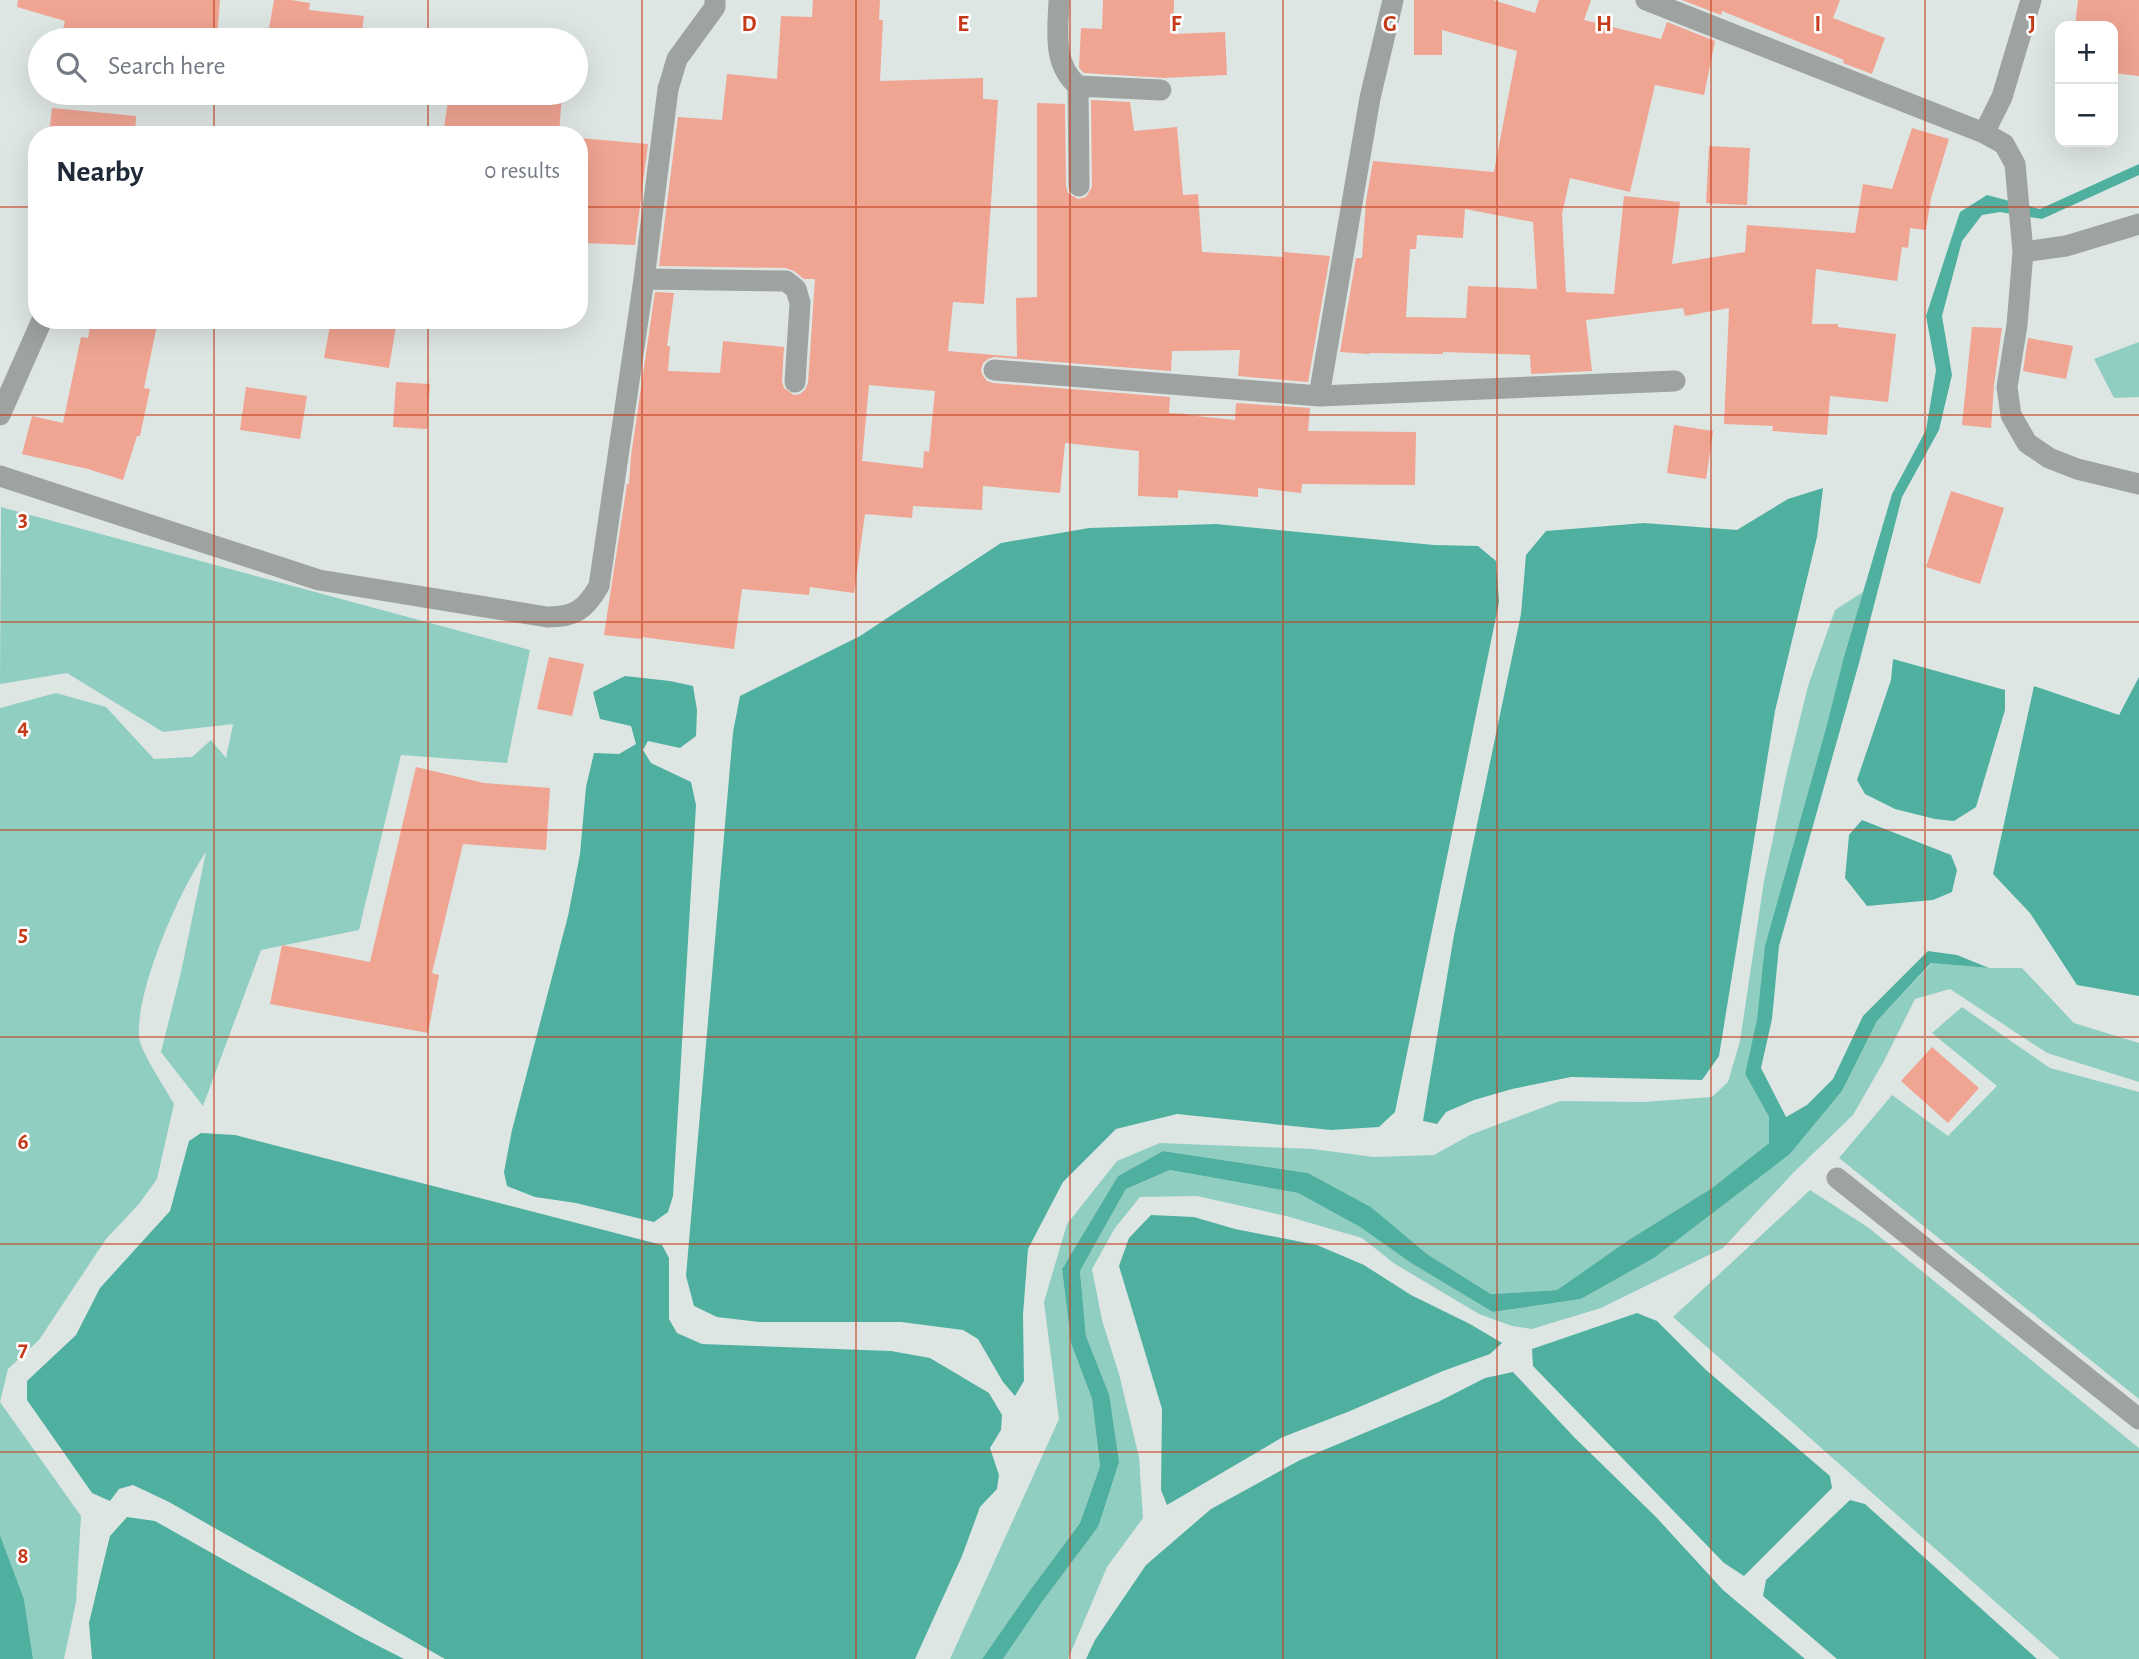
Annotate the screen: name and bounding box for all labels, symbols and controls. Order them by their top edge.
text: D [741,13,757,36]
text: E [957,13,969,36]
text: F [1171,13,1182,36]
text: G [1383,13,1397,36]
text: H [1596,13,1612,36]
text: I [1815,13,1821,36]
text: J [2028,13,2036,36]
map controls [2055,21,2118,147]
button: + [2055,21,2118,84]
search box [28,28,588,105]
icon: search [52,48,90,86]
text: Search here [108,53,226,79]
button: − [2055,84,2118,147]
text: Nearby [56,157,144,187]
text: 0 results [484,160,560,183]
text: 3 [18,508,28,531]
text: 4 [17,716,29,739]
text: 5 [18,923,28,946]
text: 6 [17,1131,29,1154]
text: 7 [18,1338,28,1361]
text: 8 [17,1545,29,1568]

